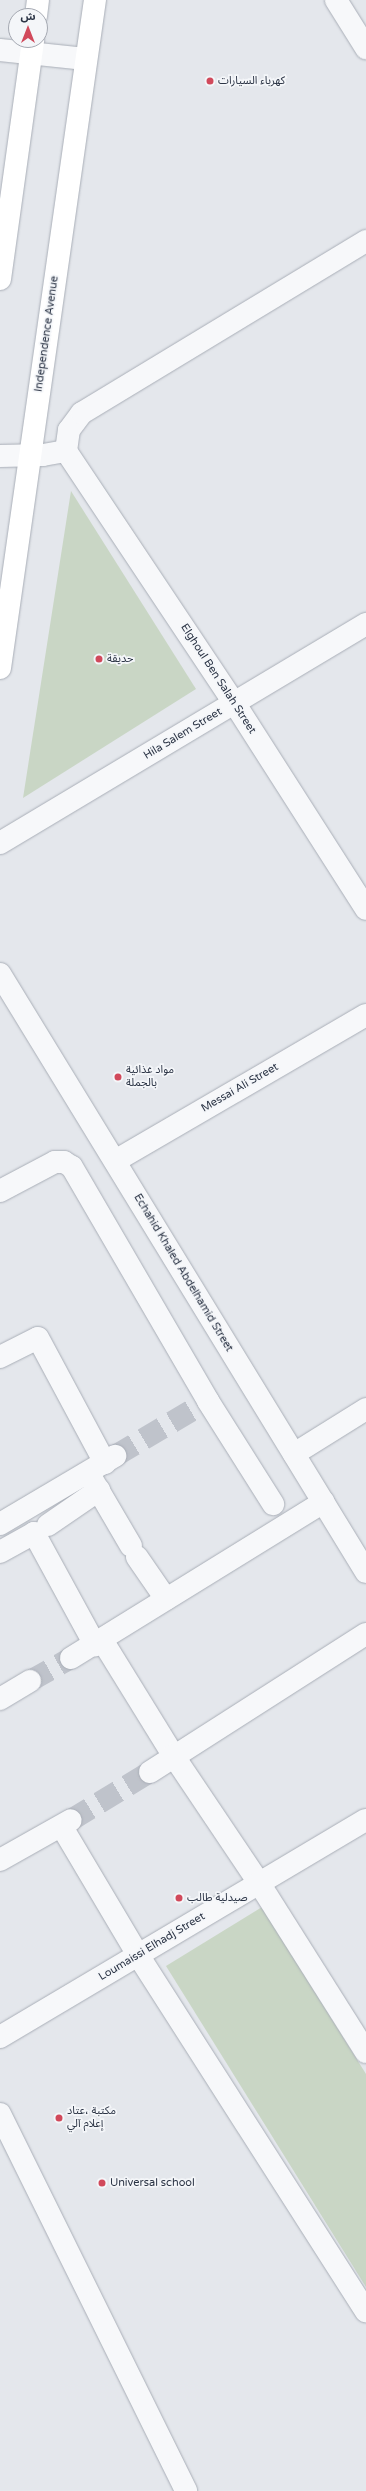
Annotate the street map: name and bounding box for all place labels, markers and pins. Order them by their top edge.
place label: كهرباء السيارات [218,74,285,88]
marker: كهرباء السيارات [205,76,215,86]
place label: حديقة [107,652,133,666]
marker: حديقة [94,654,104,664]
place label: مواد غذائية بالجملة [126,1064,174,1090]
marker: مواد غذائية بالجملة [113,1072,123,1082]
place label: صيدلية طالب [187,1891,248,1905]
marker: صيدلية طالب [174,1893,184,1903]
place label: مكتبة ،عتاد إعلام آلي [67,2105,116,2131]
marker: مكتبة ،عتاد إعلام آلي [54,2113,64,2123]
place label: Universal school [110,2176,195,2190]
marker: Universal school [97,2178,107,2188]

